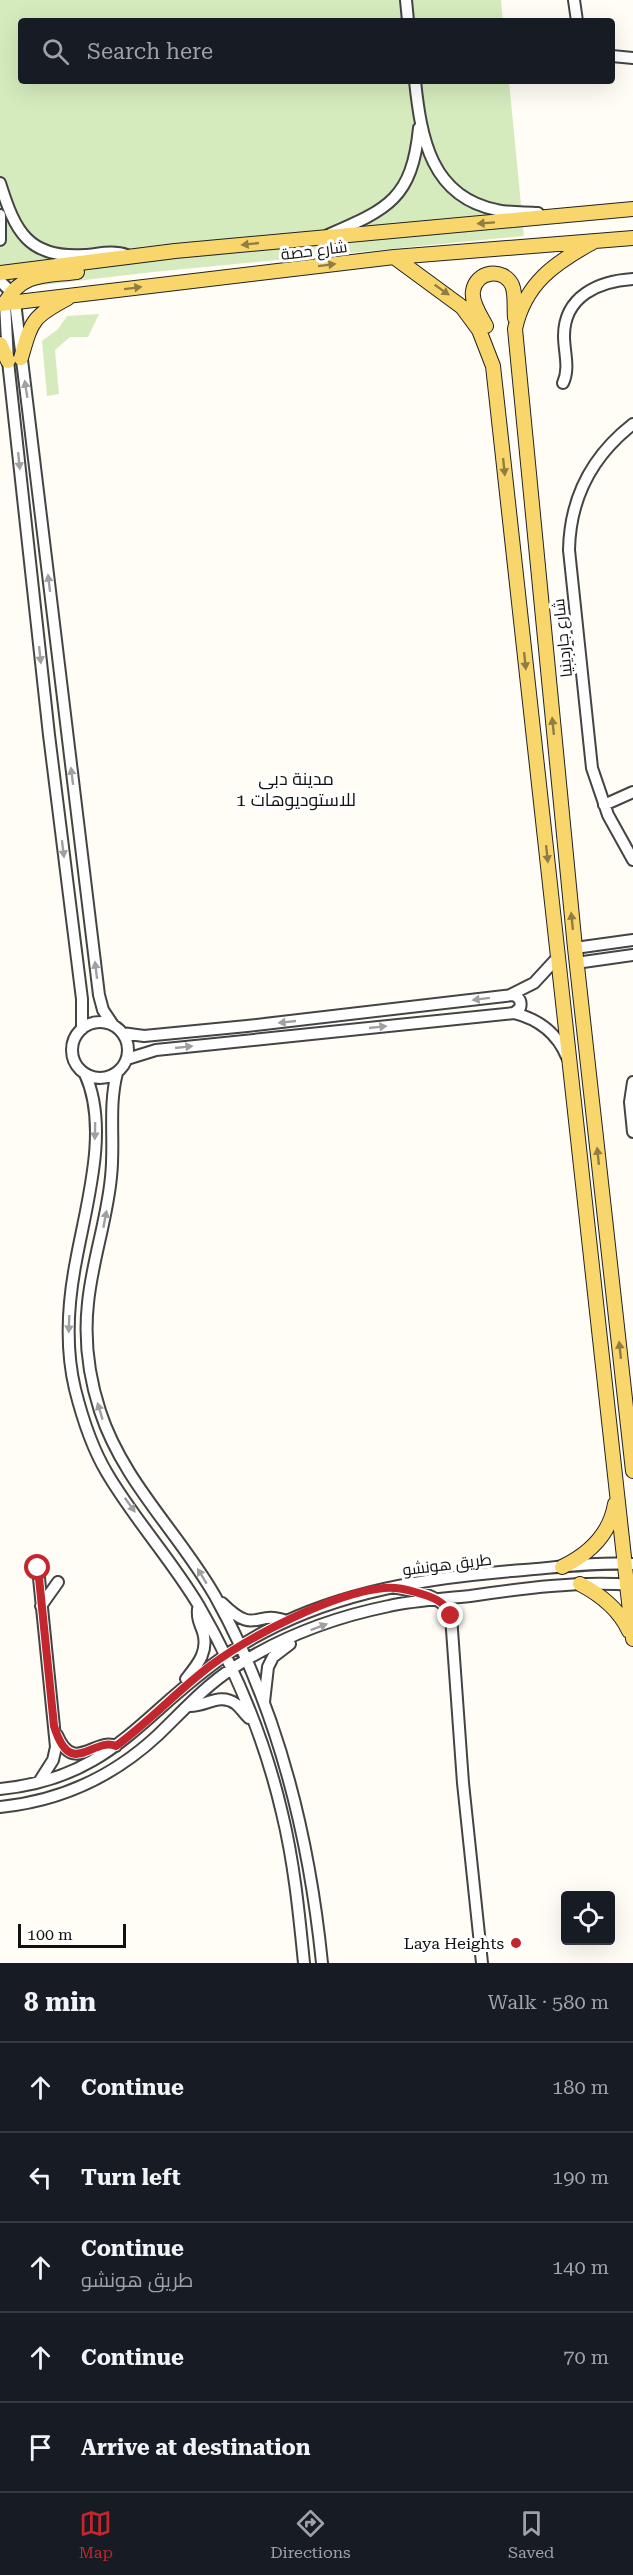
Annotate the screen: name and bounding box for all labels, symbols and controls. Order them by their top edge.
search box [18,18,615,84]
icon: search [39,35,72,68]
text: Search here [87,39,213,64]
one-way arrow [477,218,496,228]
street label: شارع حصة [280,237,349,266]
one-way arrow [241,239,260,249]
one-way arrow [317,260,336,270]
one-way arrow [124,283,143,292]
one-way arrow [434,284,450,295]
one-way arrow [22,380,31,399]
one-way arrow [14,452,24,471]
one-way arrow [499,457,509,476]
one-way arrow [44,573,54,592]
street label: شارع جاردينيا [549,597,578,678]
one-way arrow [35,646,45,665]
one-way arrow [521,651,530,670]
one-way arrow [548,717,558,736]
one-way arrow [67,767,77,786]
district label: مدينة دبي للاستوديوهات 1 [236,768,356,811]
one-way arrow [59,839,68,858]
one-way arrow [542,845,552,864]
one-way arrow [567,911,577,930]
one-way arrow [92,960,101,979]
one-way arrow [471,994,490,1004]
one-way arrow [277,1017,296,1027]
one-way arrow [368,1022,387,1032]
one-way arrow [174,1042,193,1052]
one-way arrow [90,1121,99,1140]
one-way arrow [593,1147,603,1166]
one-way arrow [101,1210,110,1229]
one-way arrow [64,1314,74,1333]
one-way arrow [615,1340,624,1359]
one-way arrow [95,1402,104,1420]
one-way arrow [123,1497,135,1512]
street label: طريق هونشو [401,1550,493,1580]
route start [24,1554,50,1580]
one-way arrow [197,1568,208,1584]
route end [437,1602,463,1628]
one-way arrow [310,1622,328,1631]
map controls [561,1891,615,1945]
button: locate [561,1891,615,1945]
scale bar [18,1921,126,1948]
text: 100 m [27,1925,73,1944]
place label: Laya Heights [404,1934,504,1953]
marker: Laya Heights [509,1936,523,1950]
text: 8 min [24,1987,96,2017]
text: Walk · 580 m [488,1990,609,2014]
icon: ahead [24,2071,57,2104]
text: Continue [81,2075,184,2100]
text: 180 m [552,2075,609,2099]
icon: left [24,2161,57,2194]
text: Turn left [81,2165,181,2190]
text: 190 m [552,2165,609,2189]
text: Continue [81,2236,184,2261]
icon: ahead [24,2251,57,2284]
text: 140 m [552,2255,609,2279]
text: طريق هونشو [81,2268,193,2292]
icon: ahead [24,2341,57,2374]
text: Continue [81,2345,184,2370]
text: 70 m [563,2345,609,2369]
icon: arrive [24,2431,57,2464]
text: Arrive at destination [81,2435,310,2460]
tab: Map [79,2507,113,2562]
tab: Directions [270,2507,351,2562]
tab: Saved [508,2507,554,2562]

